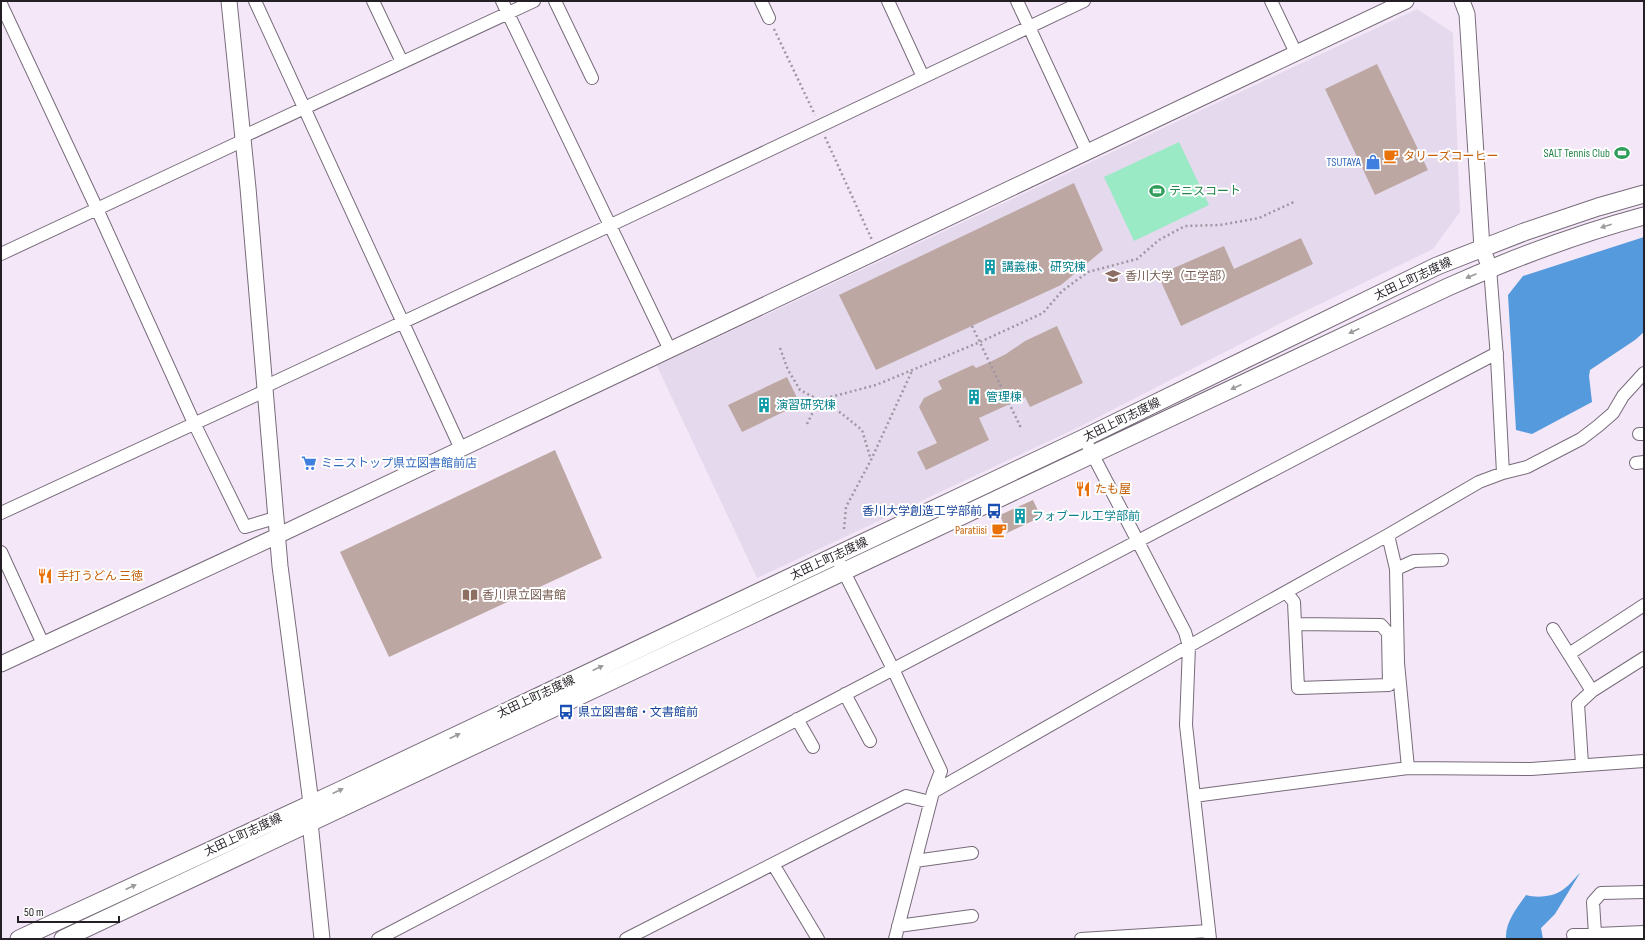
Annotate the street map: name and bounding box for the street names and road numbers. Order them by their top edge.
street label: 太田上町志度線 [1372,254,1454,304]
street label: 太田上町志度線 [1081,395,1163,445]
street label: 太田上町志度線 [788,534,870,584]
street label: 太田上町志度線 [495,672,577,722]
street label: 太田上町志度線 [202,810,284,860]

